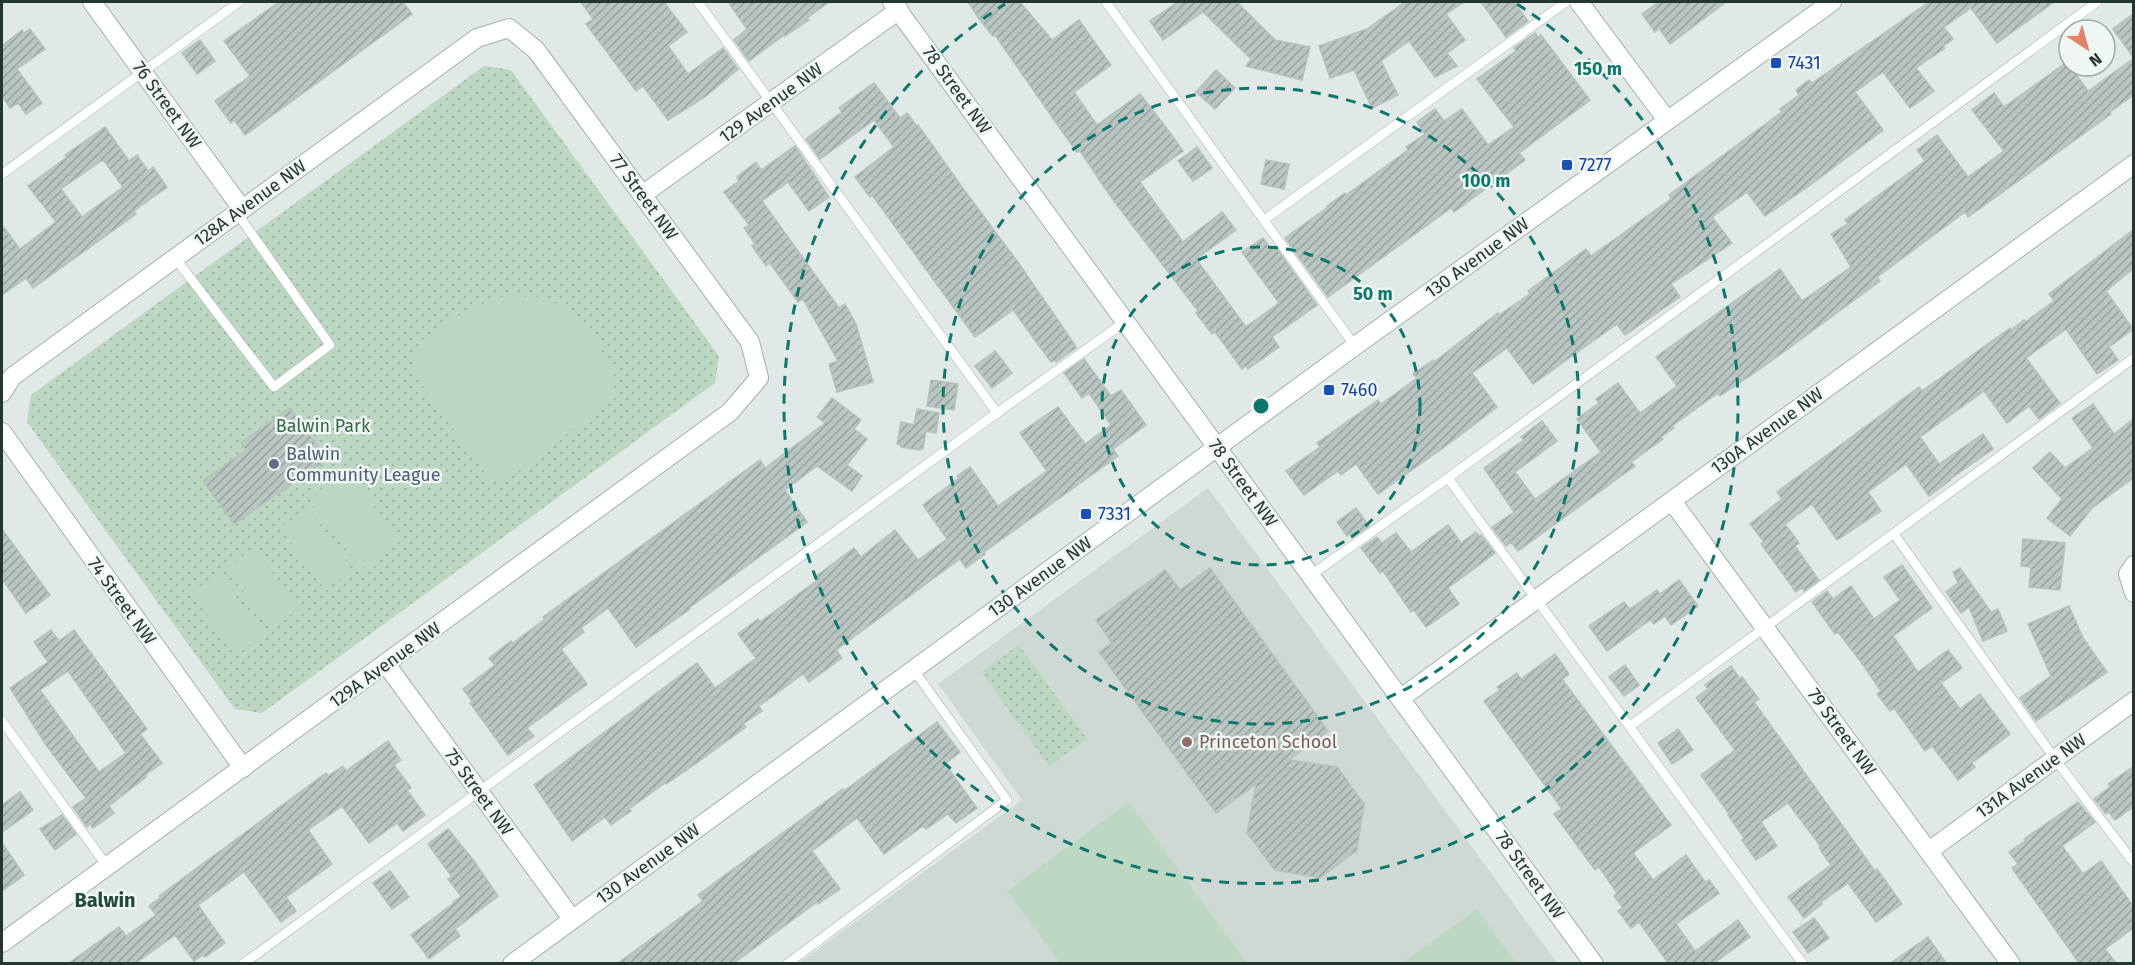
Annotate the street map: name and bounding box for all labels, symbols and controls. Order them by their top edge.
north arrow [2057,18,2117,78]
street label: 78 Street NW [918,42,996,138]
text: N [2086,49,2105,71]
place label: 7431 [1788,52,1821,74]
marker: 7431 [1769,56,1783,70]
street label: 76 Street NW [128,57,206,153]
street label: 129 Avenue NW [715,58,827,148]
text: 150 m [1574,58,1622,80]
street label: 77 Street NW [605,149,683,245]
place label: 7277 [1579,154,1611,176]
street label: 128A Avenue NW [190,155,311,251]
marker: 7277 [1560,158,1574,172]
text: 100 m [1462,170,1510,192]
street label: 130 Avenue NW [1421,213,1533,303]
text: 50 m [1353,283,1393,305]
place label: 7460 [1341,379,1378,401]
marker: 7460 [1322,383,1336,397]
street label: 130A Avenue NW [1707,383,1828,479]
centre of rings [1251,396,1271,416]
park label: Balwin Park [276,415,371,437]
street label: 78 Street NW [1204,435,1282,531]
place label: Balwin Community League [286,443,440,486]
marker: Balwin Community League [267,457,281,471]
place label: 7331 [1098,503,1131,525]
marker: 7331 [1079,507,1093,521]
street label: 130 Avenue NW [984,532,1096,622]
street label: 74 Street NW [83,553,161,649]
street label: 129A Avenue NW [325,617,445,713]
street label: 79 Street NW [1803,684,1881,780]
street label: 131A Avenue NW [1972,729,2091,823]
place label: Princeton School [1199,731,1337,753]
marker: Princeton School [1180,735,1194,749]
street label: 75 Street NW [440,744,518,840]
street label: 130 Avenue NW [592,819,704,909]
street label: 78 Street NW [1491,827,1569,923]
district label: Balwin [74,888,136,912]

